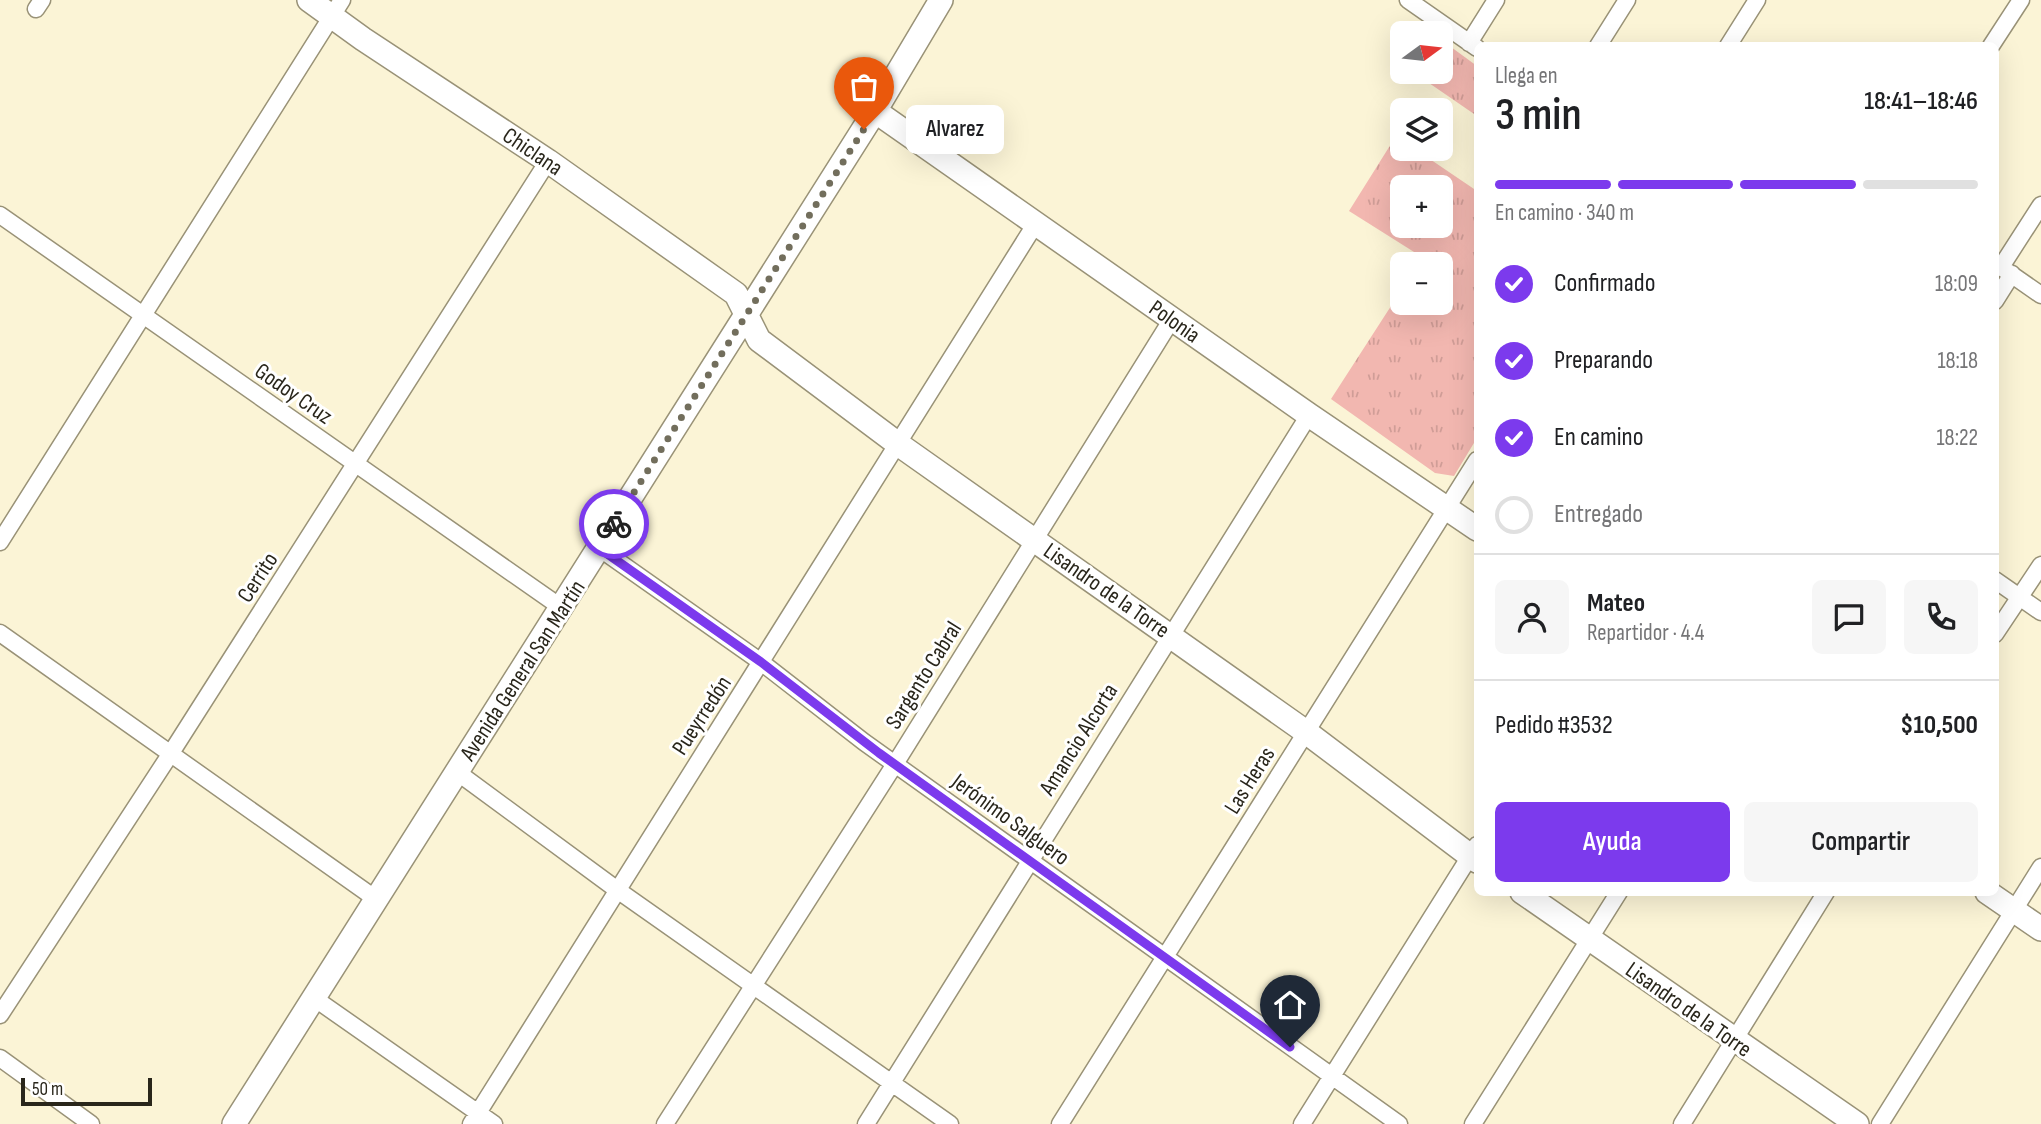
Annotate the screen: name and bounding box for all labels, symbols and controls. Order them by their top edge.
north arrow [1390,21,1452,84]
map controls [1390,21,1453,315]
pin [834,57,894,129]
text: Llega en [1495,62,1558,90]
icon: bag [845,68,883,106]
text: 18:41–18:46 [1864,86,1978,117]
text: 3 min [1495,88,1582,143]
button: layers [1390,98,1453,161]
callout: Alvarez [906,104,1004,154]
text: Alvarez [926,115,984,143]
street label: Chiclana [497,122,568,182]
button: + [1390,175,1453,238]
text: En camino · 340 m [1495,199,1634,227]
button: − [1390,252,1453,315]
icon: check [1495,265,1533,303]
text: Confirmado [1554,268,1655,299]
text: 18:09 [1935,270,1978,298]
street label: Polonia [1143,294,1205,349]
icon: check [1495,342,1533,380]
text: Preparando [1554,345,1653,376]
text: 18:18 [1937,347,1978,375]
street label: Godoy Cruz [249,357,338,431]
icon: check [1495,419,1533,457]
text: En camino [1554,422,1644,453]
text: 18:22 [1937,424,1978,452]
courier [579,489,649,559]
text: Entregado [1554,499,1643,530]
icon: bike [595,505,633,543]
street label: Lisandro de la Torre [1038,537,1175,645]
street label: Cerrito [231,547,284,608]
street label: Avenida General San Martín [454,575,592,767]
button: person [1495,580,1569,654]
button: chat [1812,580,1886,654]
button: phone [1904,580,1978,654]
text: Mateo [1587,588,1645,619]
street label: Sargento Cabral [880,617,968,735]
text: Repartidor · 4.4 [1587,619,1704,647]
street label: Pueyrredón [666,671,738,760]
street label: Amancio Alcorta [1033,679,1124,801]
text: Pedido #3532 [1495,710,1613,741]
text: $10,500 [1900,710,1978,741]
street label: Las Heras [1218,742,1281,819]
street label: Jerónimo Salguero [945,767,1075,872]
button: Ayuda [1495,802,1730,882]
button: Compartir [1744,802,1978,882]
street label: Lisandro de la Torre [1620,956,1757,1064]
pin [1260,975,1320,1047]
icon: home [1271,986,1309,1024]
scale bar [21,1075,152,1107]
text: 50 m [32,1078,63,1101]

